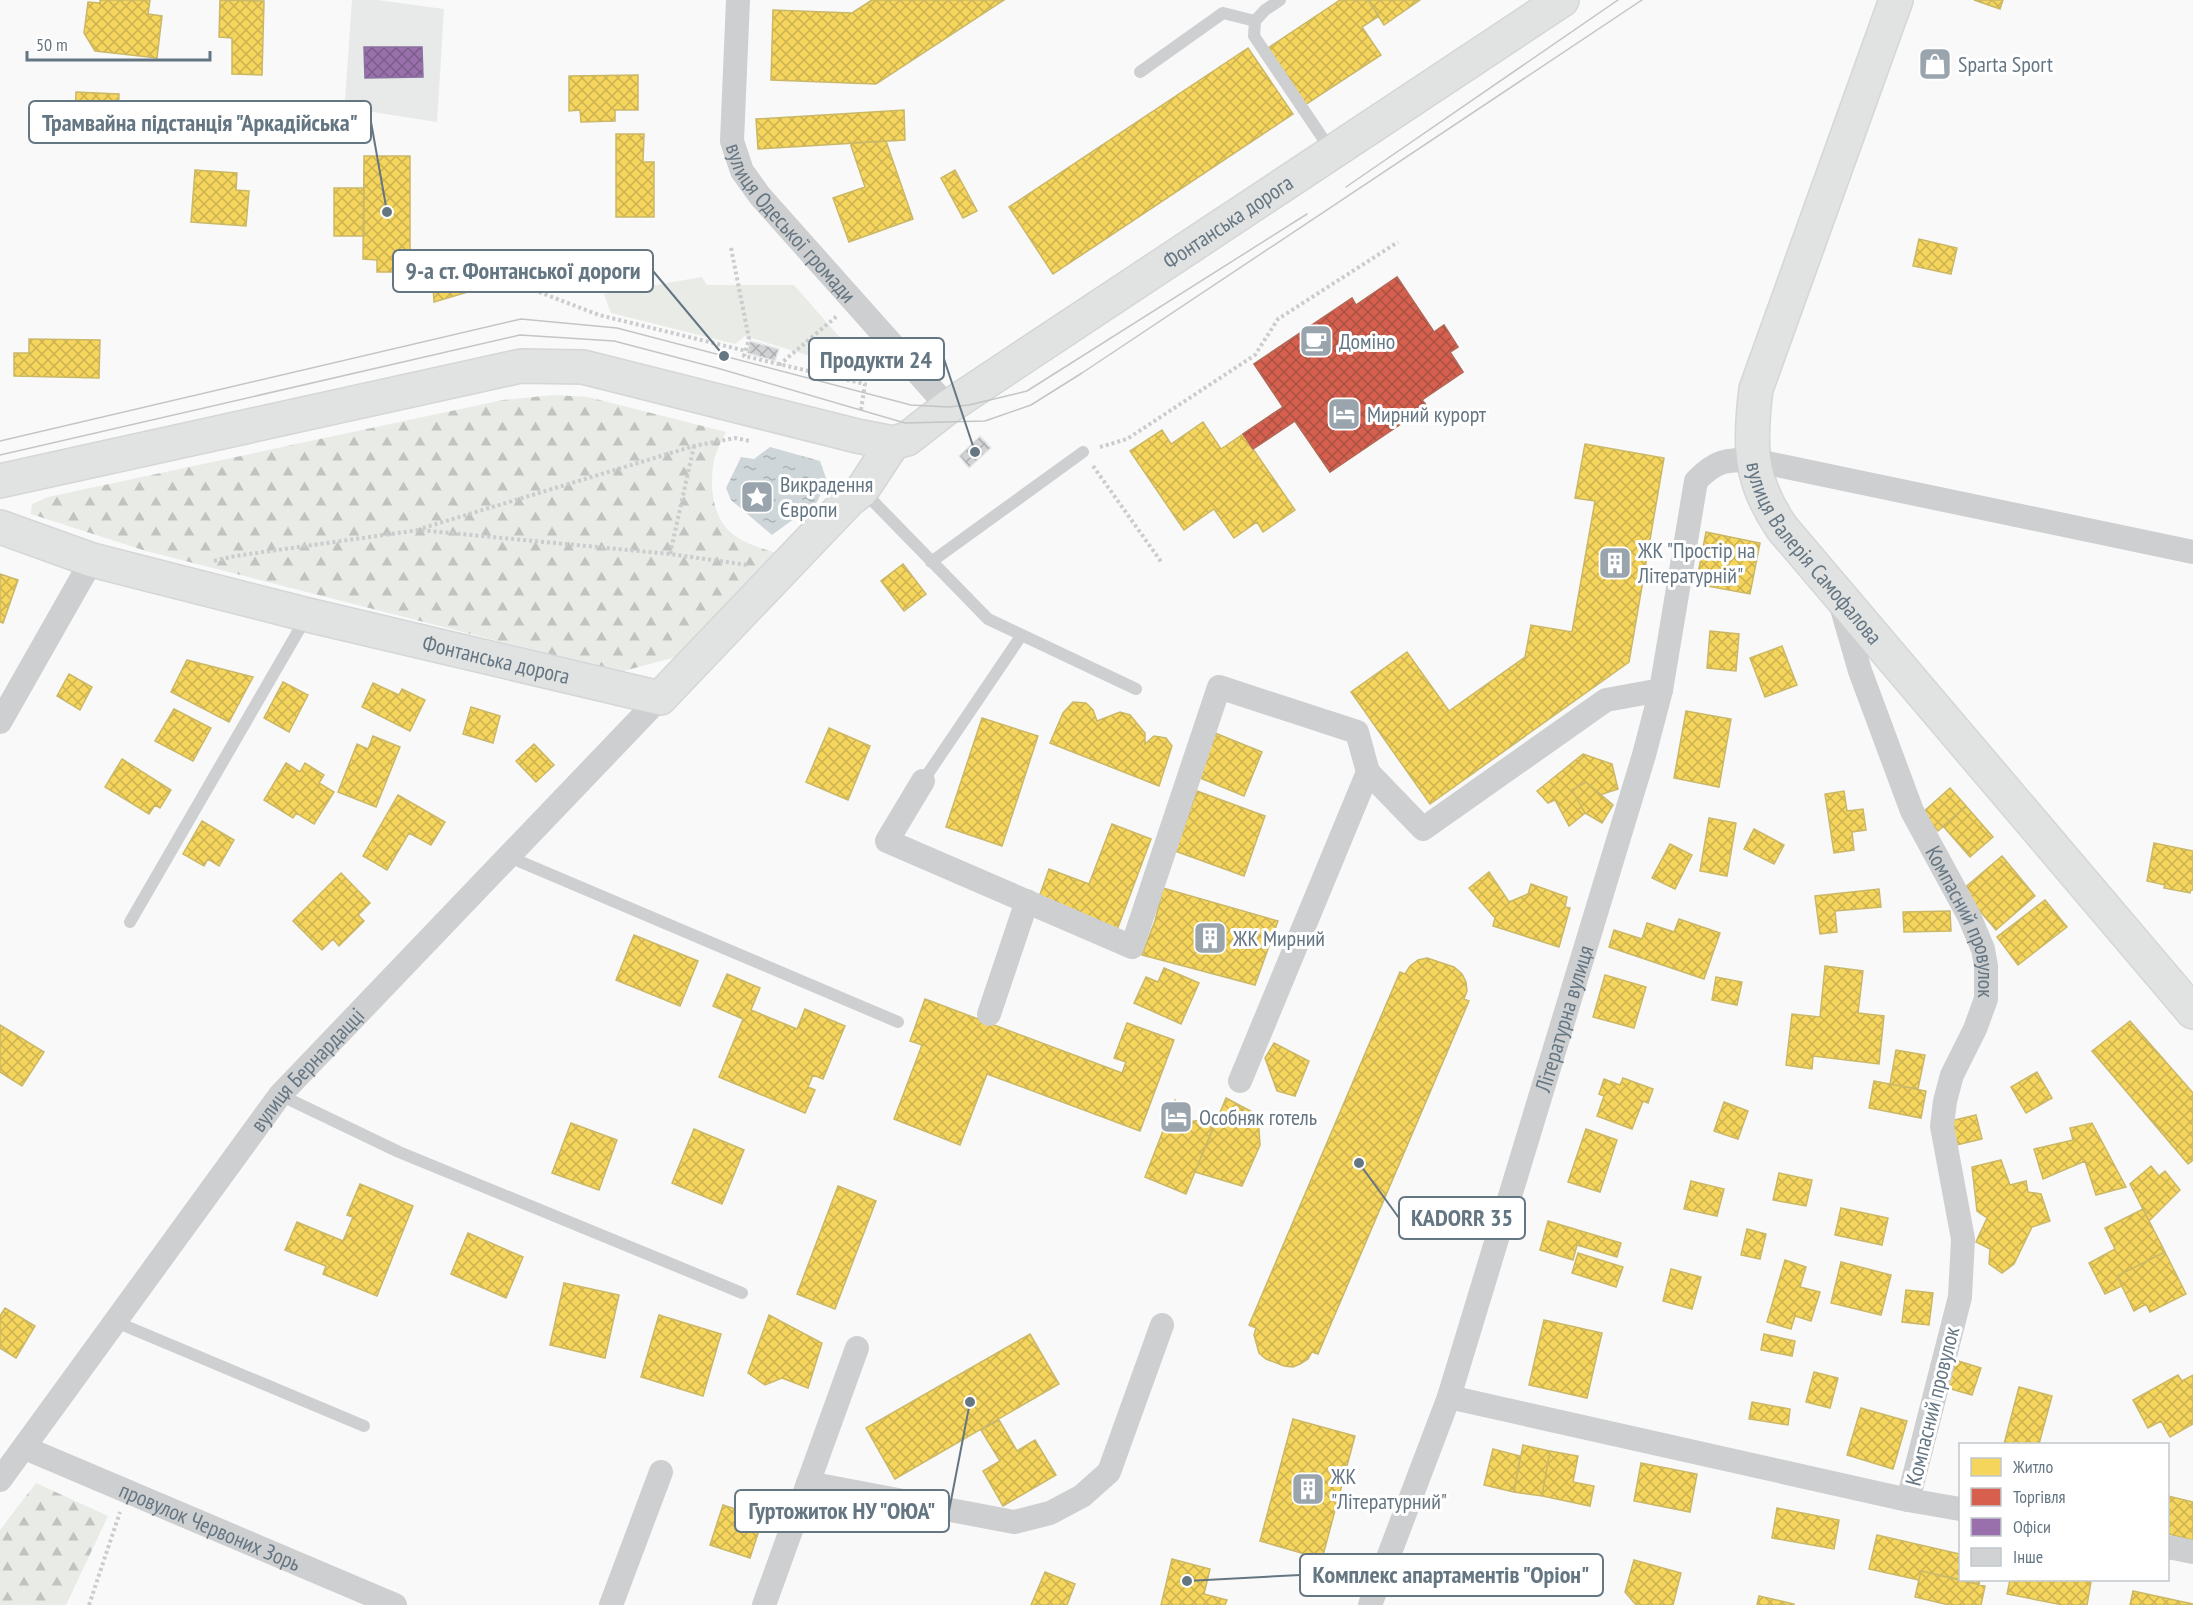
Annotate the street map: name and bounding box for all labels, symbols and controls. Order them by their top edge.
scale bar [27,24,210,62]
text: 50 m [36,33,68,56]
shop icon: Sparta Sport [1917,46,1953,82]
place label: Sparta Sport [1958,50,2053,78]
callout: Трамвайна підстанція "Аркадійська" [29,101,371,143]
text: Трамвайна підстанція "Аркадійська" [42,107,358,138]
street label: вулиця Одеської громади [720,139,862,309]
street label: Фонтанська дорога [1157,168,1298,275]
callout: 9-а ст. Фонтанської дороги [393,250,653,292]
text: 9-а ст. Фонтанської дороги [405,255,641,286]
cafe icon: Доміно [1298,323,1334,359]
place label: Доміно [1339,327,1395,355]
callout: Продукти 24 [809,338,944,380]
text: Продукти 24 [820,344,932,375]
hotel icon: Мирний курорт [1326,396,1362,432]
place label: Мирний курорт [1367,400,1487,428]
street label: вулиця Валерія Самофалова [1740,460,1889,650]
place label: Викрадення Європи [780,470,873,523]
place icon: Викрадення Європи [739,479,775,515]
place label: ЖК "Простір на Літературній" [1637,536,1756,589]
building icon: ЖК "Простір на Літературній" [1597,545,1633,581]
street label: Фонтанська дорога [420,629,573,690]
street label: Компасний провулок [1919,841,2000,998]
building icon: ЖК Мирний [1192,920,1228,956]
place label: ЖК Мирний [1232,924,1325,952]
street label: Літературна вулиця [1528,942,1599,1096]
street label: вулиця Бернардацці [244,1002,370,1137]
hotel icon: Особняк готель [1158,1099,1194,1135]
place label: Особняк готель [1199,1103,1317,1131]
callout: KADORR 35 [1399,1197,1525,1239]
text: KADORR 35 [1411,1202,1513,1233]
street label: Компасний провулок [1899,1323,1965,1488]
legend [1959,1443,2169,1581]
text: Житло [2012,1455,2053,1478]
place label: ЖК "Літературний" [1330,1462,1447,1515]
building icon: ЖК "Літературний" [1290,1471,1326,1507]
street label: провулок Червоних Зорь [115,1476,305,1577]
text: Торгівля [2013,1485,2066,1508]
callout: Гуртожиток НУ "ОЮА" [735,1490,949,1532]
text: Гуртожиток НУ "ОЮА" [748,1495,936,1526]
text: Офіси [2013,1515,2051,1538]
text: Інше [2013,1545,2043,1568]
callout: Комплекс апартаментів "Оріон" [1300,1554,1603,1596]
text: Комплекс апартаментів "Оріон" [1313,1559,1589,1590]

